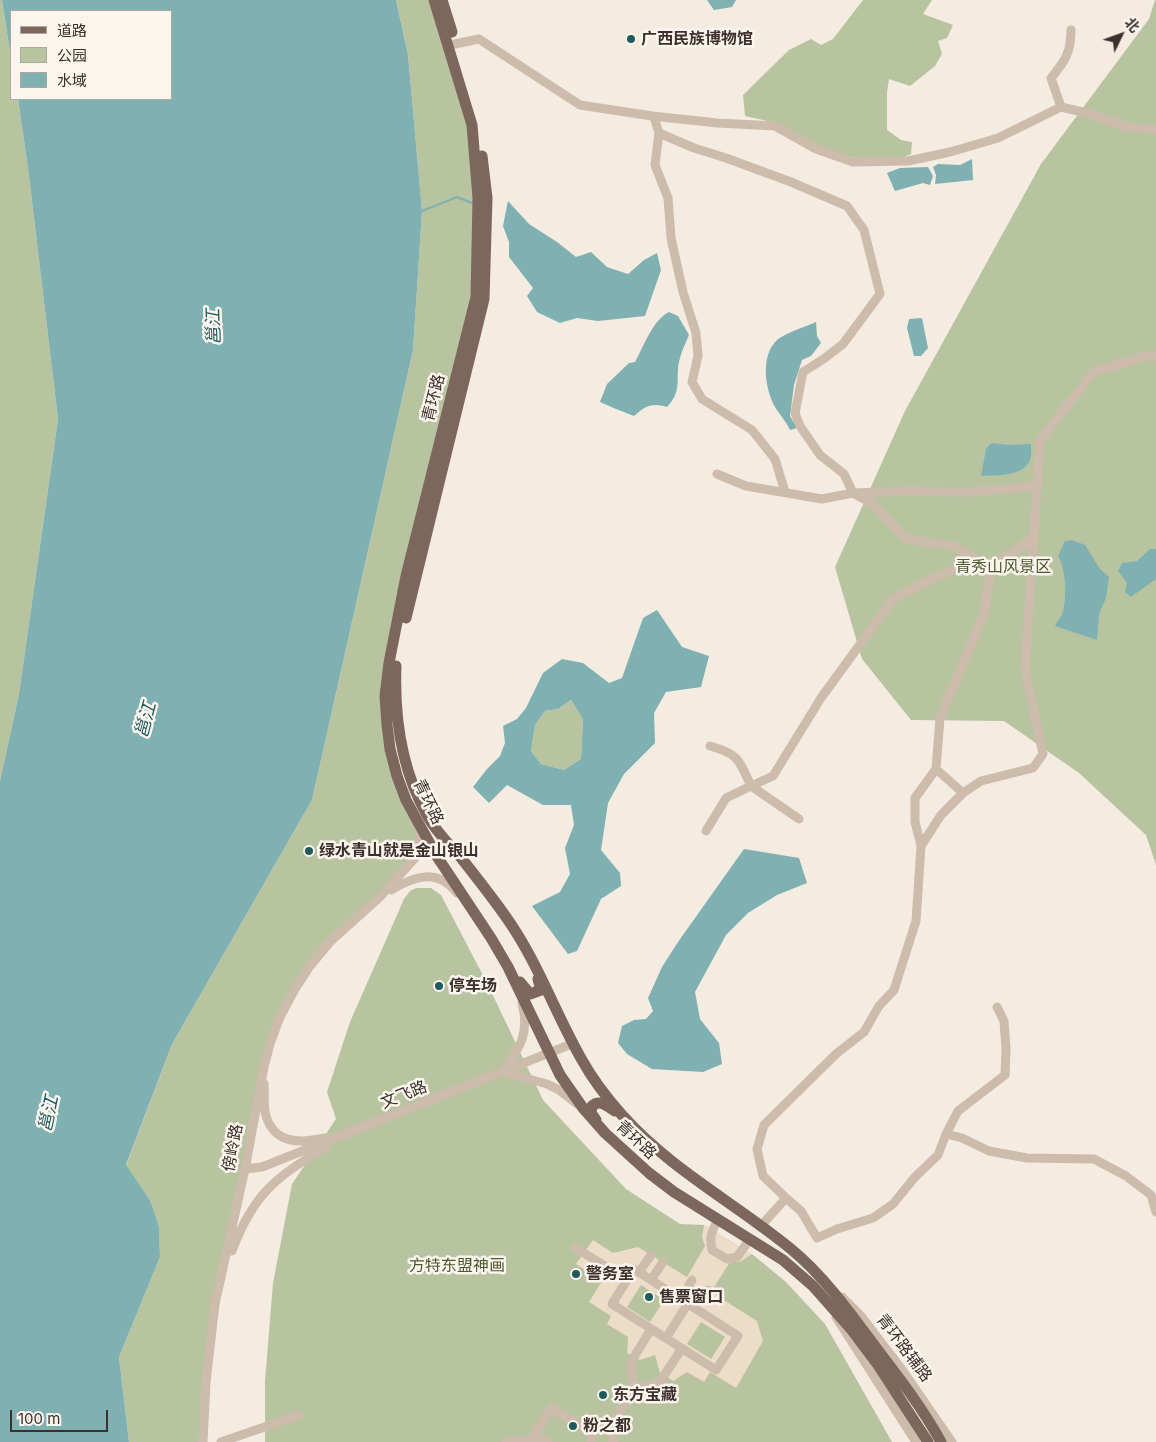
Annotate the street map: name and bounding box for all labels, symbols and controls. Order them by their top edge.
legend [10,10,172,100]
north arrow [1096,10,1146,60]
text: 北 [1122,14,1144,36]
text: 道路 [57,21,87,40]
place label: 广西民族博物馆 [641,29,753,49]
marker: 广西民族博物馆 [625,33,637,45]
text: 公园 [57,46,87,65]
text: 水域 [57,71,87,90]
water label: 邕江 [203,309,225,345]
street label: 青环路 [419,372,449,424]
park label: 青秀山风景区 [955,557,1051,577]
water label: 邕江 [131,700,161,740]
street label: 青环路 [409,776,447,828]
place label: 绿水青山就是金山银山 [319,841,479,861]
marker: 绿水青山就是金山银山 [303,845,315,857]
place label: 停车场 [449,976,497,996]
marker: 停车场 [433,980,445,992]
street label: 文飞路 [378,1077,430,1113]
water label: 邕江 [35,1094,63,1134]
street label: 青环路 [612,1117,660,1163]
street label: 傍岭路 [219,1123,247,1173]
park label: 方特东盟神画 [409,1256,505,1276]
place label: 警务室 [586,1264,634,1284]
marker: 警务室 [570,1268,582,1280]
place label: 售票窗口 [659,1287,723,1307]
marker: 售票窗口 [643,1291,655,1303]
street label: 青环路辅路 [872,1310,936,1386]
place label: 东方宝藏 [613,1385,677,1405]
marker: 东方宝藏 [597,1389,609,1401]
scale bar [12,1400,110,1432]
text: 100 m [18,1409,60,1428]
place label: 粉之都 [583,1416,631,1436]
marker: 粉之都 [567,1420,579,1432]

